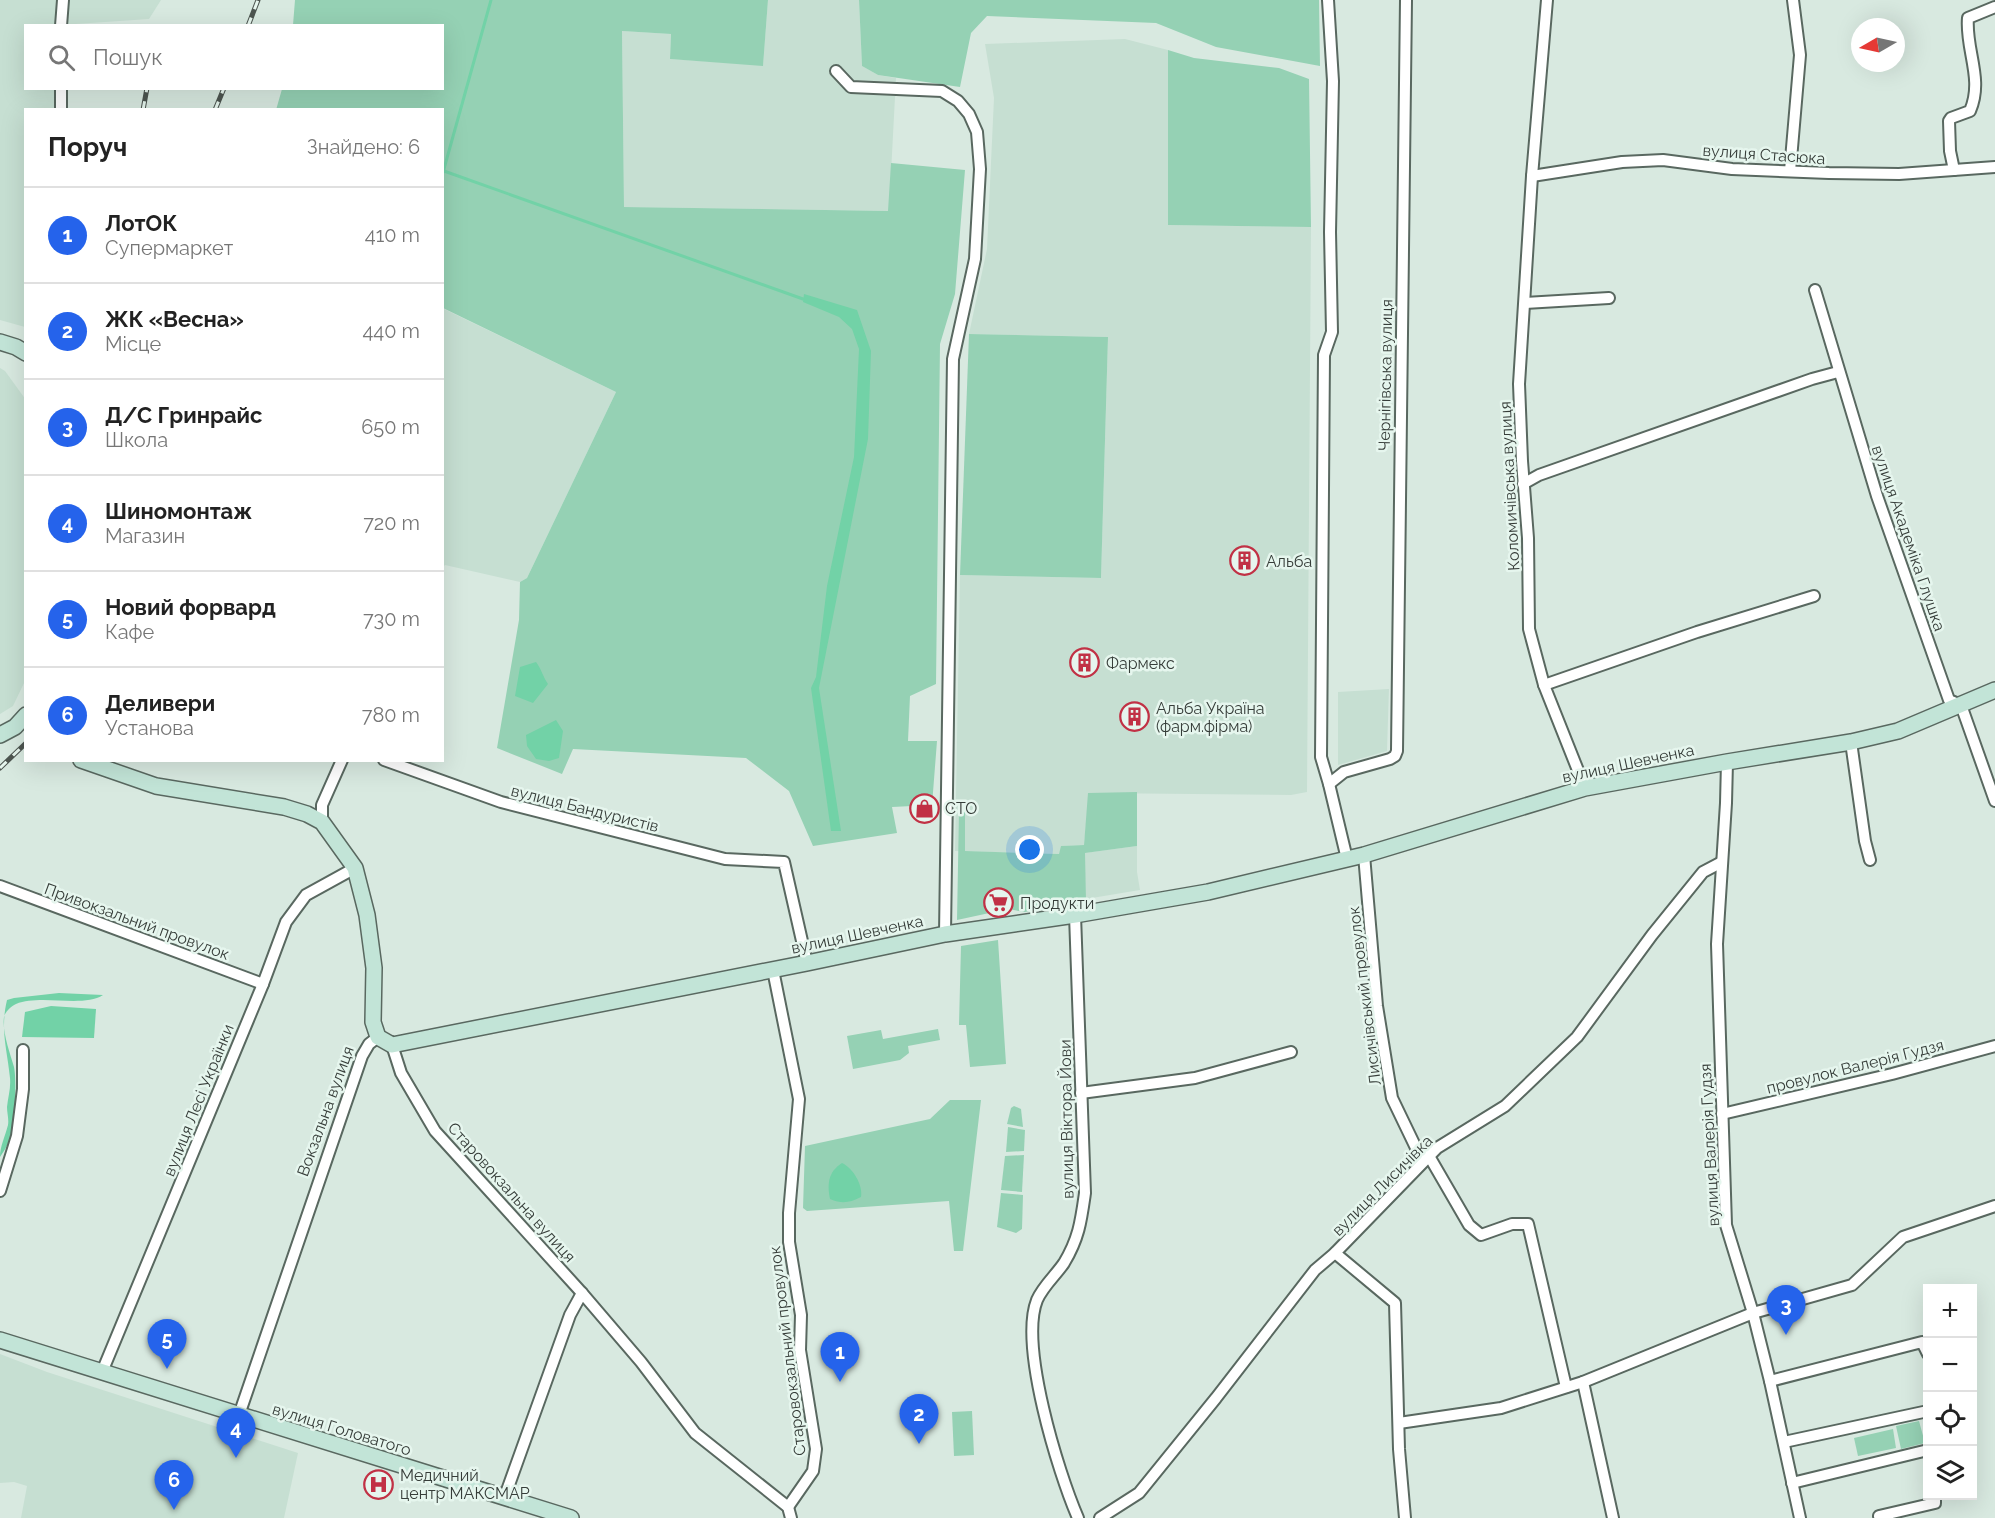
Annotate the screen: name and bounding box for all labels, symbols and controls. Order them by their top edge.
north arrow [1851,18,1905,72]
search box [24,24,444,90]
icon: search [45,41,78,74]
text: Пошук [93,44,163,70]
text: Поруч [48,132,127,162]
text: Знайдено: 6 [307,135,420,159]
street label: вулиця Стасюка [1702,141,1826,168]
text: ЛотОК [105,210,177,236]
text: 1 [63,223,72,247]
text: 410 m [365,223,420,247]
text: Супермаркет [105,236,233,260]
street label: Чернігівська вулиця [1375,299,1396,451]
text: ЖК «Весна» [105,306,244,332]
text: 2 [62,319,73,343]
text: 440 m [362,319,420,343]
text: Місце [105,332,161,356]
street label: Коломичівська вулиця [1496,401,1523,571]
text: Д/С Гринрайс [105,402,262,428]
text: 3 [62,415,73,439]
text: 650 m [361,415,420,439]
text: Школа [105,428,168,452]
street label: вулиця Академіка Глушка [1868,443,1949,633]
text: Шиномонтаж [105,498,252,524]
text: 4 [62,511,73,535]
text: 720 m [363,511,420,535]
text: Магазин [105,524,185,548]
building icon: Альба [1229,545,1261,577]
place label: Альба [1266,552,1312,571]
text: Новий форвард [105,594,276,620]
text: 5 [62,607,73,631]
text: 730 m [363,607,420,631]
text: Кафе [105,620,154,644]
building icon: Фармекс [1069,647,1101,679]
place label: Фармекс [1106,654,1175,673]
text: Деливери [105,690,215,716]
place label: Альба Україна (фарм.фірма) [1156,699,1265,736]
building icon: Альба Україна (фарм.фірма) [1119,701,1151,733]
text: 6 [61,703,74,727]
text: 780 m [362,703,420,727]
text: Установа [105,716,194,740]
street label: вулиця Шевченка [1560,740,1696,787]
street label: вулиця Бандуристів [509,781,661,836]
shop icon: СТО [908,792,940,824]
place label: СТО [945,799,977,818]
your location [1015,835,1044,864]
street label: Привокзальний провулок [42,879,232,964]
supermarket icon: Продукти [983,887,1015,919]
place label: Продукти [1020,894,1094,913]
street label: Лисичівський провулок [1344,905,1385,1087]
street label: вулиця Шевченка [789,911,925,958]
street label: вулиця Лесі Українки [159,1021,238,1179]
street label: провулок Валерія Гудзя [1764,1035,1946,1098]
street label: вулиця Віктора Йови [1056,1039,1077,1199]
street label: Вокзальна вулиця [293,1044,358,1179]
street label: вулиця Валерія Гудзя [1696,1063,1723,1227]
street label: Старовокзальна вулиця [444,1119,579,1266]
street label: вулиця Лисичівка [1328,1131,1437,1240]
street label: Старовокзальний провулок [765,1245,810,1457]
map controls [1923,1284,1977,1500]
button: + [1923,1284,1977,1338]
pin: 3 [1766,1286,1806,1335]
pin: 5 [148,1320,186,1369]
pin: 1 [820,1332,860,1382]
button: − [1923,1338,1977,1392]
button: locate [1923,1392,1977,1446]
pin: 2 [900,1394,938,1444]
street label: вулиця Головатого [270,1399,414,1460]
pin: 4 [216,1408,256,1458]
button: layers [1923,1446,1977,1500]
pin: 6 [154,1460,194,1510]
place label: Медичний центр МАКСМАР [400,1466,530,1503]
hospital icon: Медичний центр МАКСМАР [363,1468,395,1500]

